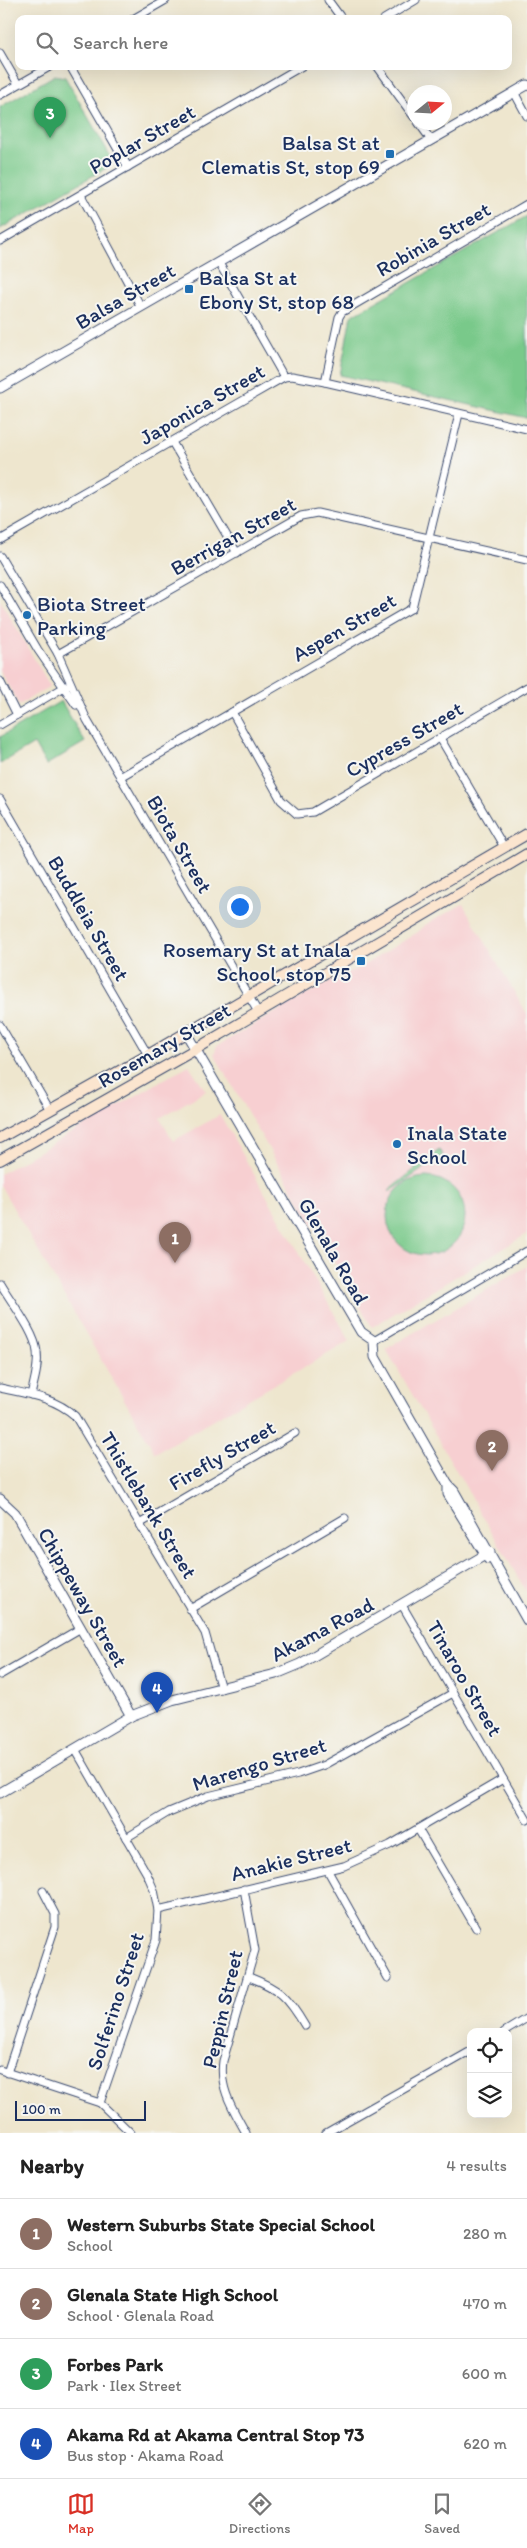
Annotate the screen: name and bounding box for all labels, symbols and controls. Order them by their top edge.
search box [15,15,512,70]
icon: search [33,29,61,57]
text: Search here [73,31,168,54]
north arrow [407,85,452,130]
pin: 3 [34,97,66,138]
street label: Poplar Street [85,99,200,179]
place label: Balsa St at Clematis St, stop 69 [201,130,380,179]
marker: Balsa St at Clematis St, stop 69 [384,148,396,160]
street label: Robinia Street [371,196,495,282]
street label: Balsa Street [71,257,179,335]
place label: Balsa St at Ebony St, stop 68 [199,265,354,314]
marker: Balsa St at Ebony St, stop 68 [183,283,195,295]
street label: Japonica Street [135,358,269,450]
street label: Berrigan Street [166,491,300,581]
street label: Aspen Street [288,587,400,667]
place label: Biota Street Parking [37,591,146,640]
marker: Biota Street Parking [21,609,33,621]
street label: Cypress Street [341,695,467,783]
street label: Biota Street [142,791,218,898]
street label: Buddleia Street [43,851,135,985]
your location [227,894,253,920]
place label: Rosemary St at Inala School, stop 75 [163,937,351,986]
marker: Rosemary St at Inala School, stop 75 [355,955,367,967]
street label: Rosemary Street [93,997,235,1093]
place label: Inala State School [407,1120,507,1169]
marker: Inala State School [391,1138,403,1150]
street label: Glenala Road [293,1193,375,1309]
pin: 1 [159,1222,191,1263]
street label: Firefly Street [164,1414,280,1496]
street label: Thistlebank Street [95,1427,203,1583]
pin: 2 [476,1430,508,1471]
street label: Chippeway Street [33,1523,133,1671]
street label: Akama Road [266,1591,378,1667]
street label: Tinaroo Street [422,1616,508,1740]
pin: 4 [141,1672,173,1713]
street label: Marengo Street [189,1732,329,1796]
street label: Anakie Street [228,1832,354,1886]
street label: Solferino Street [81,1929,149,2073]
street label: Peppin Street [196,1947,248,2071]
map controls [467,2028,512,2118]
button: locate [467,2028,512,2073]
button: layers [467,2073,512,2118]
scale bar [15,2098,146,2121]
text: 100 m [22,2101,61,2118]
text: Nearby [20,2153,84,2178]
text: 4 results [446,2156,507,2175]
text: Western Suburbs State Special School [67,2213,375,2236]
text: 1 [32,2224,40,2243]
text: 280 m [463,2224,507,2243]
text: School [67,2236,113,2255]
text: Glenala State High School [67,2283,278,2306]
text: 2 [32,2294,40,2313]
text: 470 m [463,2294,507,2313]
text: School · Glenala Road [67,2306,214,2325]
text: Forbes Park [67,2353,163,2376]
text: 3 [32,2364,40,2383]
text: 600 m [462,2364,507,2383]
text: Park · Ilex Street [67,2376,181,2395]
text: Akama Rd at Akama Central Stop 73 [67,2423,364,2446]
text: 4 [31,2434,41,2453]
text: 620 m [463,2434,507,2453]
text: Bus stop · Akama Road [67,2446,224,2465]
tab: Map [67,2490,95,2537]
tab: Directions [229,2490,290,2537]
tab: Saved [424,2490,460,2537]

